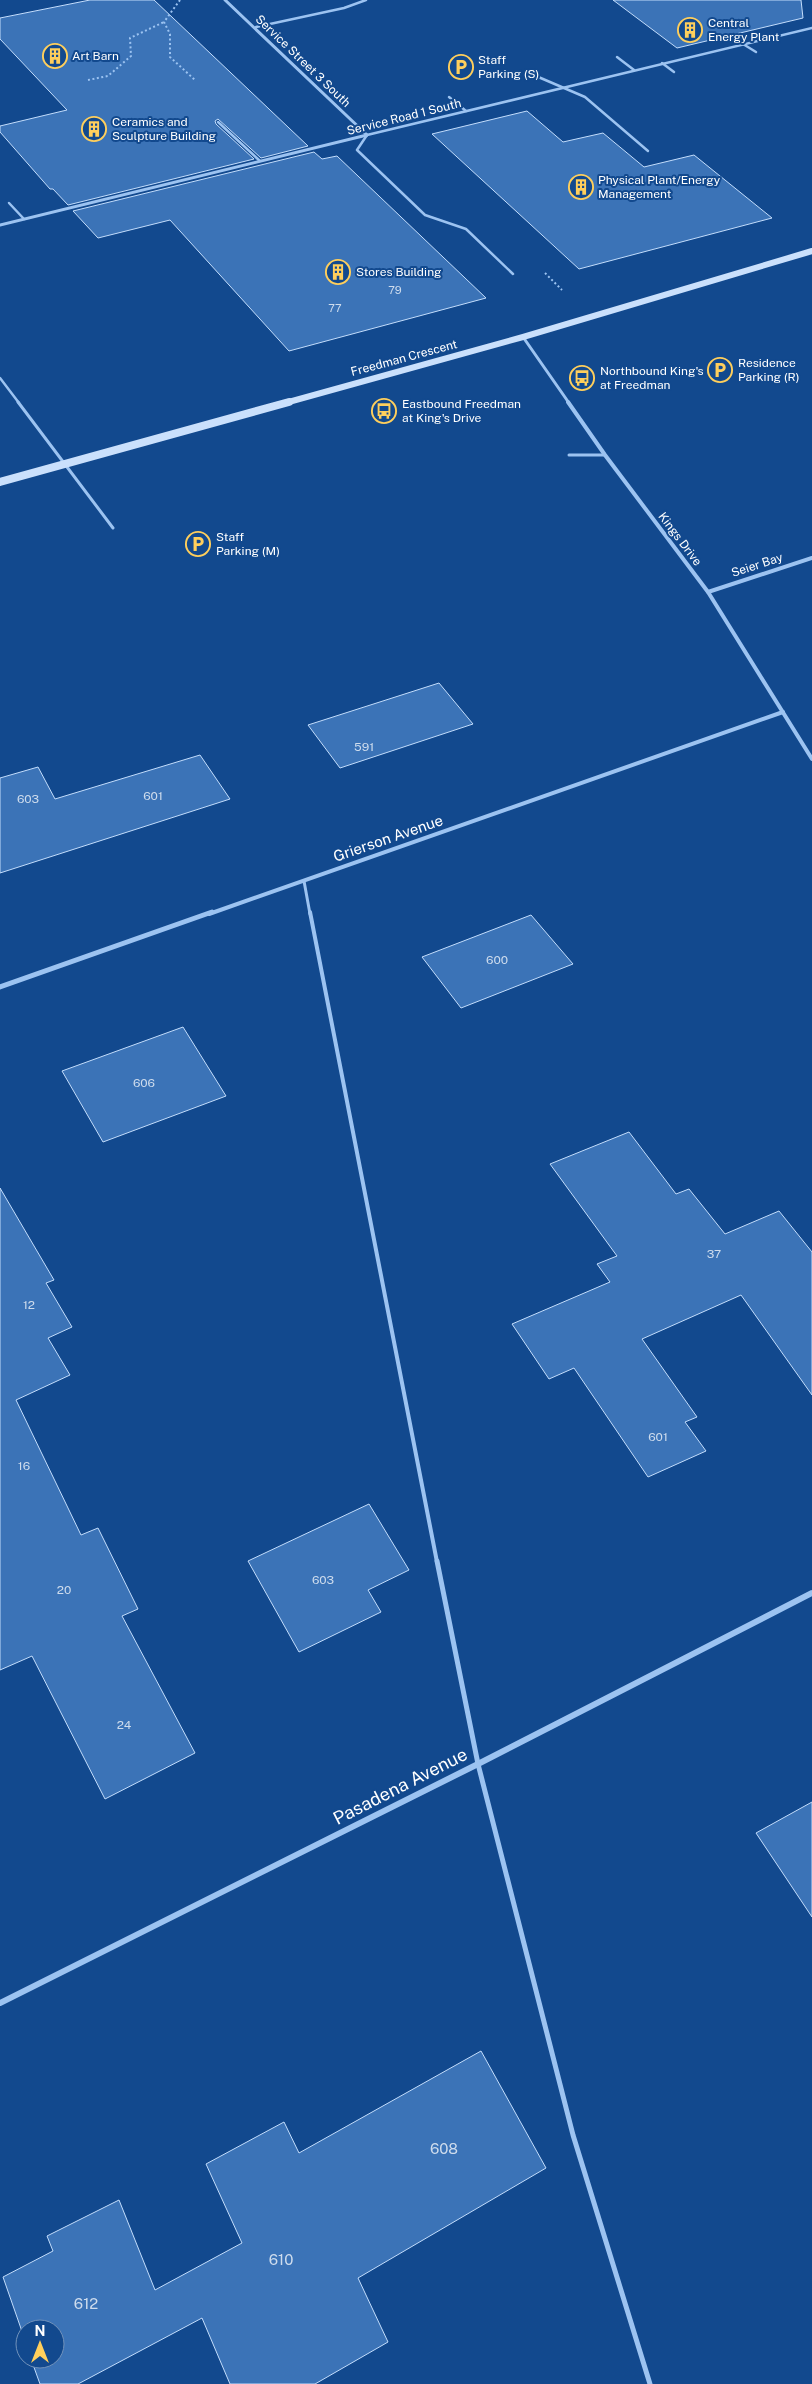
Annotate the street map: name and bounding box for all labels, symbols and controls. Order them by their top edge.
street label: Service Street 3 South [253,12,353,110]
place label: Central Energy Plant [708,16,780,44]
building icon: Central Energy Plant [677,17,703,43]
building icon: Art Barn [42,43,68,69]
place label: Art Barn [72,49,119,63]
place label: Staff Parking (S) [478,53,539,81]
parking icon: Staff Parking (S) [448,54,474,80]
street label: Service Road 1 South [345,96,463,138]
place label: Ceramics and Sculpture Building [112,115,216,143]
building icon: Ceramics and Sculpture Building [81,116,107,142]
place label: Physical Plant/Energy Management [598,173,721,201]
building icon: Physical Plant/Energy Management [568,174,594,200]
building icon: Stores Building [325,259,351,285]
place label: Stores Building [356,265,442,279]
house number: 79 [388,284,402,296]
house number: 77 [328,302,342,314]
street label: Freedman Crescent [349,337,459,379]
place label: Residence Parking (R) [738,356,799,384]
parking icon: Residence Parking (R) [707,357,733,383]
place label: Northbound King's at Freedman [600,364,704,392]
bus stop icon: Northbound King's at Freedman [569,365,595,391]
place label: Eastbound Freedman at King's Drive [402,397,521,425]
bus stop icon: Eastbound Freedman at King's Drive [371,398,397,424]
street label: Kings Drive [655,510,705,569]
place label: Staff Parking (M) [216,530,280,558]
parking icon: Staff Parking (M) [185,531,211,557]
street label: Seier Bay [730,550,785,580]
house number: 591 [354,740,374,754]
house number: 601 [143,789,163,803]
house number: 603 [17,792,39,806]
street label: Grierson Avenue [331,811,445,865]
house number: 600 [486,953,508,967]
house number: 606 [133,1076,155,1090]
house number: 37 [707,1247,721,1261]
house number: 12 [23,1298,35,1312]
house number: 601 [648,1430,668,1444]
house number: 16 [18,1459,30,1473]
house number: 603 [312,1573,334,1587]
house number: 20 [57,1583,71,1597]
house number: 24 [117,1718,132,1732]
street label: Pasadena Avenue [329,1743,471,1829]
house number: 608 [430,2140,458,2157]
house number: 610 [269,2251,293,2268]
house number: 612 [74,2295,98,2312]
north arrow [15,2319,65,2369]
text: N [35,2323,45,2339]

